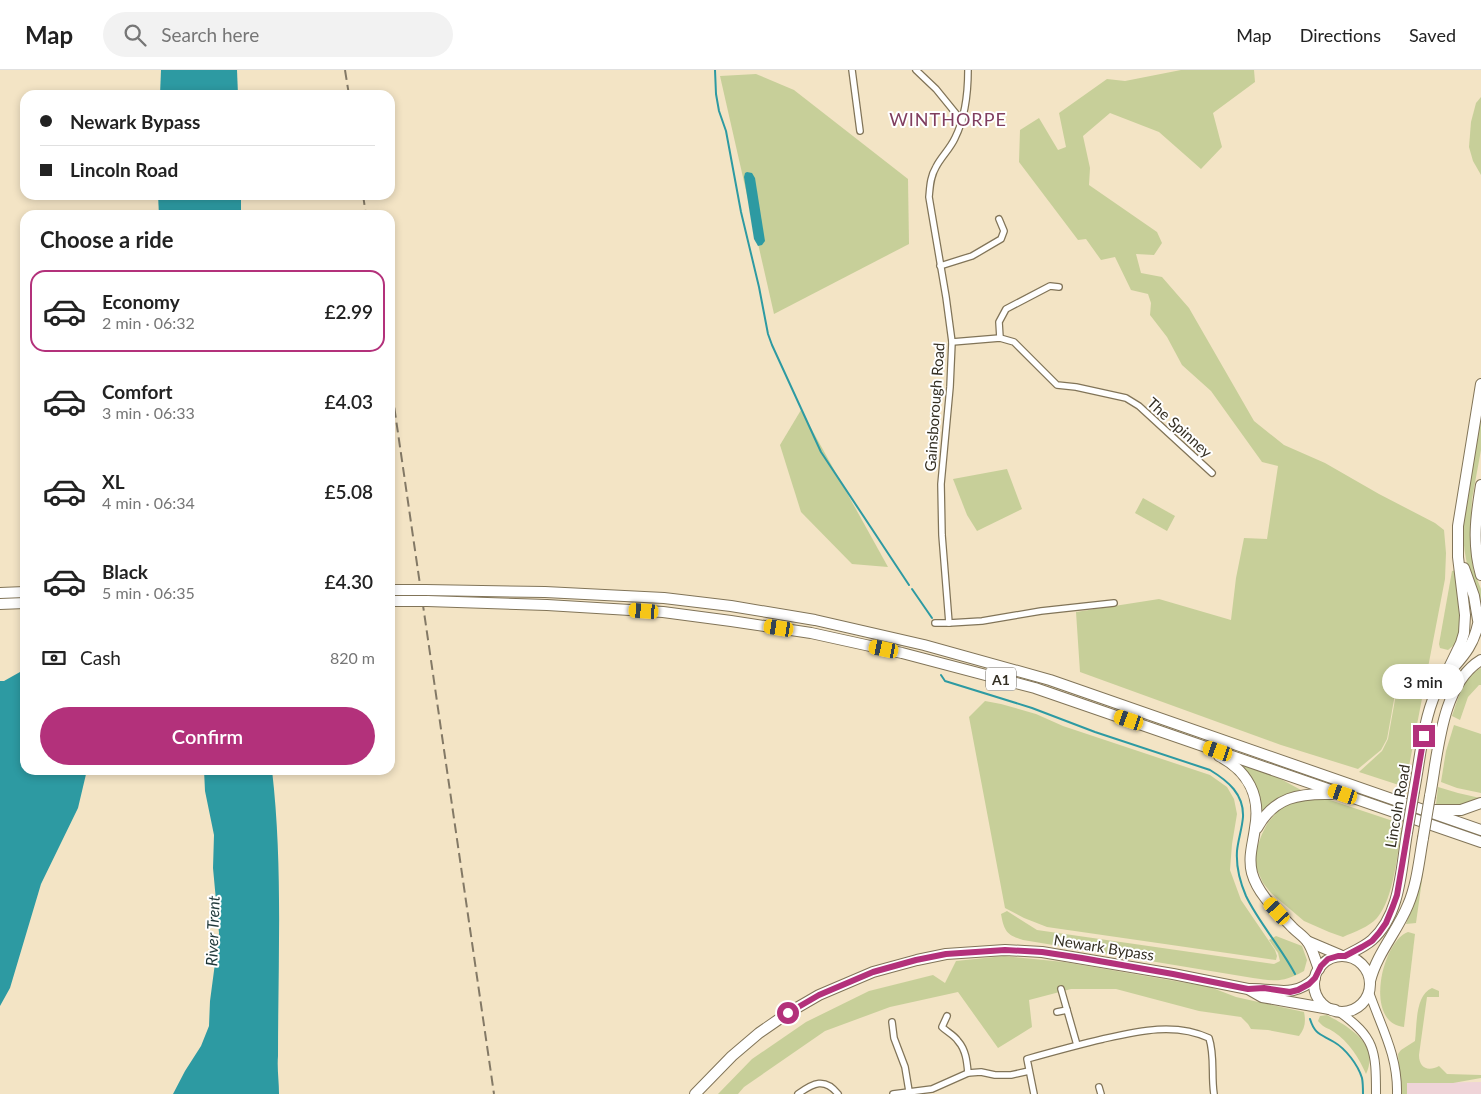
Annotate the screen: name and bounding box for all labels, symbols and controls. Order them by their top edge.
search box [103,12,453,57]
text: Map [25,20,73,49]
icon: search [121,21,149,49]
text: Search here [161,23,259,46]
text: Map [1236,24,1272,46]
text: Directions [1300,24,1381,46]
text: Saved [1409,24,1456,46]
district label: WINTHORPE [889,108,1007,130]
text: Newark Bypass [70,110,200,133]
text: Lincoln Road [70,158,178,181]
text: Choose a ride [40,226,174,253]
icon: car [42,289,87,334]
text: Economy [102,290,180,313]
text: £2.99 [324,300,373,323]
text: 2 min · 06:32 [102,313,195,332]
street label: Gainsborough Road [921,342,947,472]
icon: car [42,379,87,424]
text: Comfort [102,380,173,403]
text: £4.03 [324,390,373,413]
street label: The Spinney [1144,393,1216,461]
text: 3 min · 06:33 [102,403,195,422]
icon: car [42,469,87,514]
text: XL [102,470,125,493]
text: £5.08 [324,480,373,503]
text: 4 min · 06:34 [102,493,195,512]
icon: car [42,559,87,604]
text: Black [102,560,148,583]
text: £4.30 [324,570,373,593]
text: 5 min · 06:35 [102,583,195,602]
car [628,602,659,620]
car [763,618,794,638]
car [867,639,900,659]
icon: cash [40,644,68,672]
text: Cash [80,646,121,669]
text: 820 m [330,648,375,667]
callout: 3 min [1383,664,1465,698]
road number: A1 [986,668,1016,690]
text: 3 min [1403,672,1443,691]
button: Confirm [40,707,375,765]
car [1112,708,1145,732]
route end [1413,725,1435,747]
car [1201,739,1234,763]
street label: Lincoln Road [1381,763,1413,849]
car [1326,782,1359,806]
water label: River Trent [201,895,223,967]
car [1261,895,1292,927]
street label: Newark Bypass [1053,930,1155,964]
route start [777,1002,799,1024]

